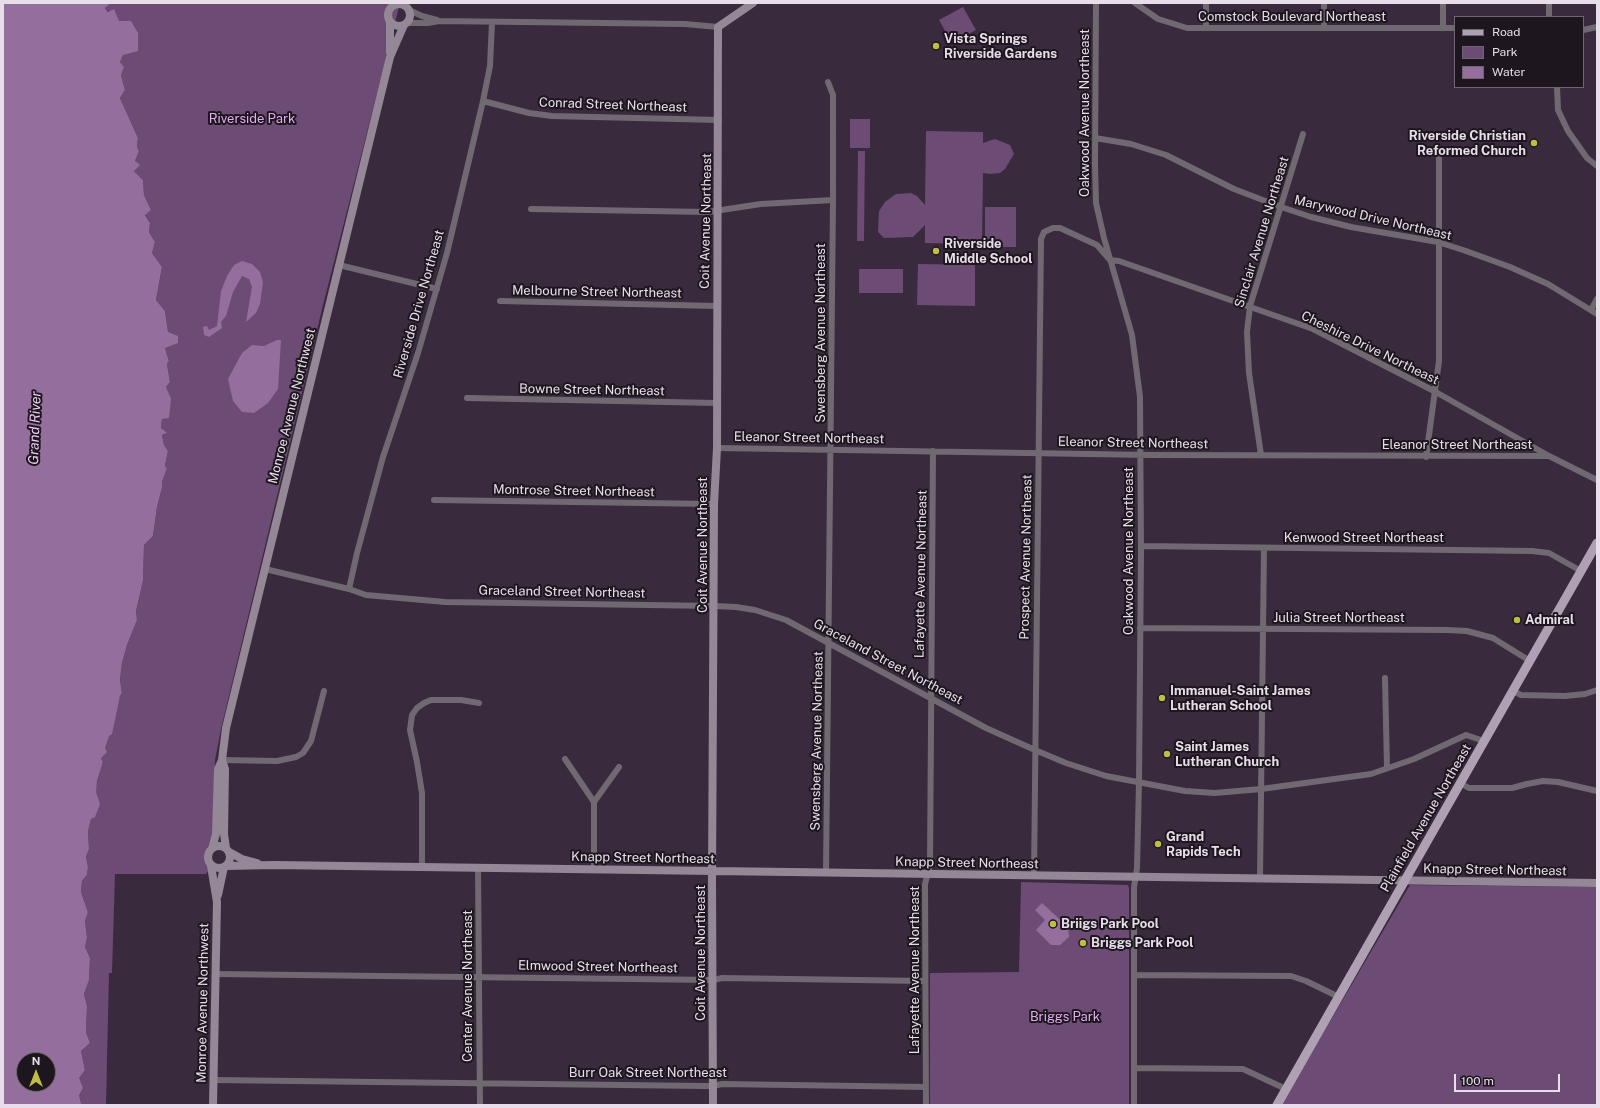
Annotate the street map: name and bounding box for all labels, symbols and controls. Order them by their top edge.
street label: Comstock Boulevard Northeast [1198,9,1386,25]
legend [1454,16,1584,88]
text: Road [1492,25,1520,39]
street label: Oakwood Avenue Northeast [1077,29,1093,197]
place label: Vista Springs Riverside Gardens [944,31,1057,62]
marker: Vista Springs Riverside Gardens [931,41,941,51]
text: Park [1492,45,1518,59]
text: Water [1492,65,1525,79]
street label: Conrad Street Northeast [539,95,687,115]
park label: Riverside Park [209,111,295,127]
place label: Riverside Christian Reformed Church [1409,128,1526,159]
marker: Riverside Christian Reformed Church [1529,138,1539,148]
street label: Coit Avenue Northeast [697,153,715,289]
street label: Sinclair Avenue Northeast [1232,155,1292,309]
street label: Marywood Drive Northeast [1293,192,1453,244]
street label: Riverside Drive Northeast [390,228,448,380]
place label: Riverside Middle School [944,236,1033,267]
street label: Swensberg Avenue Northeast [813,243,829,423]
marker: Riverside Middle School [931,246,941,256]
street label: Melbourne Street Northeast [512,283,682,301]
street label: Cheshire Drive Northeast [1299,308,1441,388]
street label: Monroe Avenue Northwest [265,326,319,486]
street label: Bowne Street Northeast [519,381,665,399]
water label: Grand River [25,391,45,465]
street label: Eleanor Street Northeast [734,429,884,447]
street label: Eleanor Street Northeast [1058,434,1208,452]
street label: Eleanor Street Northeast [1382,437,1532,453]
street label: Oakwood Avenue Northeast [1121,467,1137,635]
street label: Prospect Avenue Northeast [1017,474,1035,640]
street label: Coit Avenue Northeast [695,477,711,613]
street label: Montrose Street Northeast [493,482,655,500]
street label: Lafayette Avenue Northeast [912,490,930,658]
street label: Kenwood Street Northeast [1284,530,1444,546]
street label: Graceland Street Northeast [478,583,646,601]
street label: Julia Street Northeast [1273,610,1405,626]
place label: Admiral [1525,612,1574,628]
marker: Admiral [1512,615,1522,625]
street label: Graceland Street Northeast [811,616,965,708]
street label: Swensberg Avenue Northeast [808,651,826,831]
place label: Immanuel-Saint James Lutheran School [1170,683,1311,714]
marker: Immanuel-Saint James Lutheran School [1157,693,1167,703]
place label: Saint James Lutheran Church [1175,739,1279,770]
street label: Plainfield Avenue Northeast [1377,741,1475,895]
marker: Saint James Lutheran Church [1162,749,1172,759]
place label: Grand Rapids Tech [1166,829,1241,860]
marker: Grand Rapids Tech [1153,839,1163,849]
street label: Knapp Street Northeast [571,849,715,867]
street label: Knapp Street Northeast [895,854,1039,872]
street label: Knapp Street Northeast [1423,861,1567,879]
street label: Coit Avenue Northeast [693,885,709,1021]
street label: Lafayette Avenue Northeast [907,886,923,1054]
street label: Center Avenue Northeast [460,910,476,1062]
place label: Briigs Park Pool [1061,916,1159,932]
marker: Briigs Park Pool [1048,919,1058,929]
street label: Monroe Avenue Northwest [194,923,212,1083]
place label: Briggs Park Pool [1091,935,1194,951]
marker: Briggs Park Pool [1078,938,1088,948]
street label: Elmwood Street Northeast [518,958,678,976]
park label: Briggs Park [1030,1009,1100,1025]
north arrow [16,1052,56,1092]
text: N [32,1055,40,1067]
street label: Burr Oak Street Northeast [569,1065,727,1081]
scale bar [1456,1066,1562,1092]
text: 100 m [1461,1074,1494,1088]

